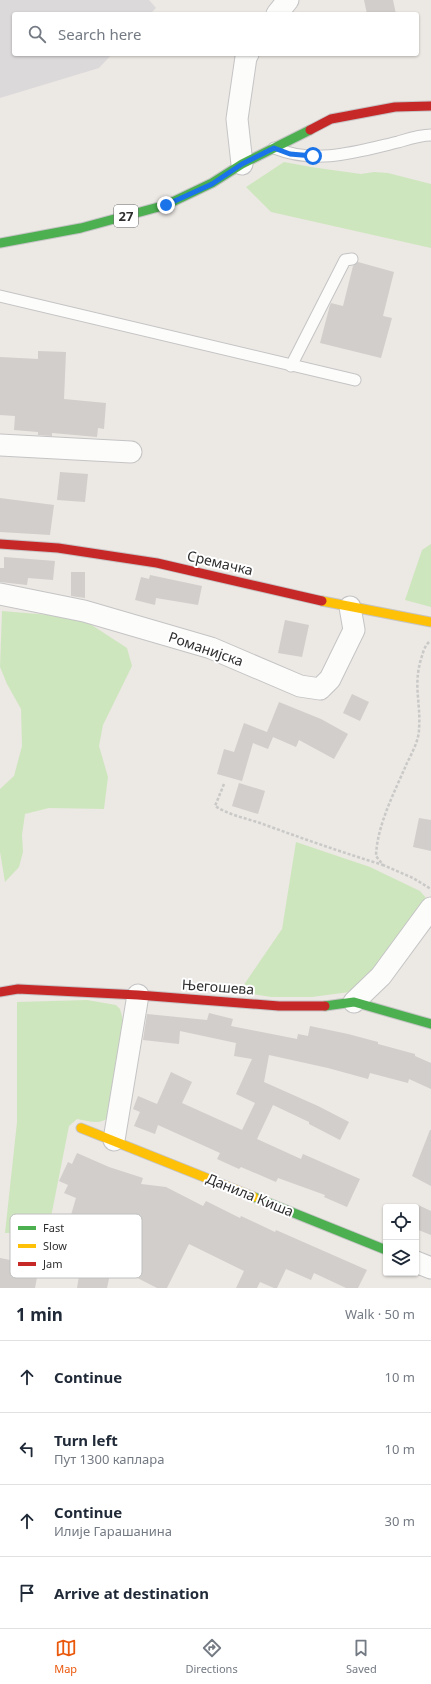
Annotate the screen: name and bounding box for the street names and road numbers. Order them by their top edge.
road number: 27 [114,205,138,227]
street label: Сремачка [185,546,255,579]
street label: Романијска [166,627,246,670]
street label: Његошева [181,975,255,999]
street label: Данила Киша [204,1168,297,1221]

